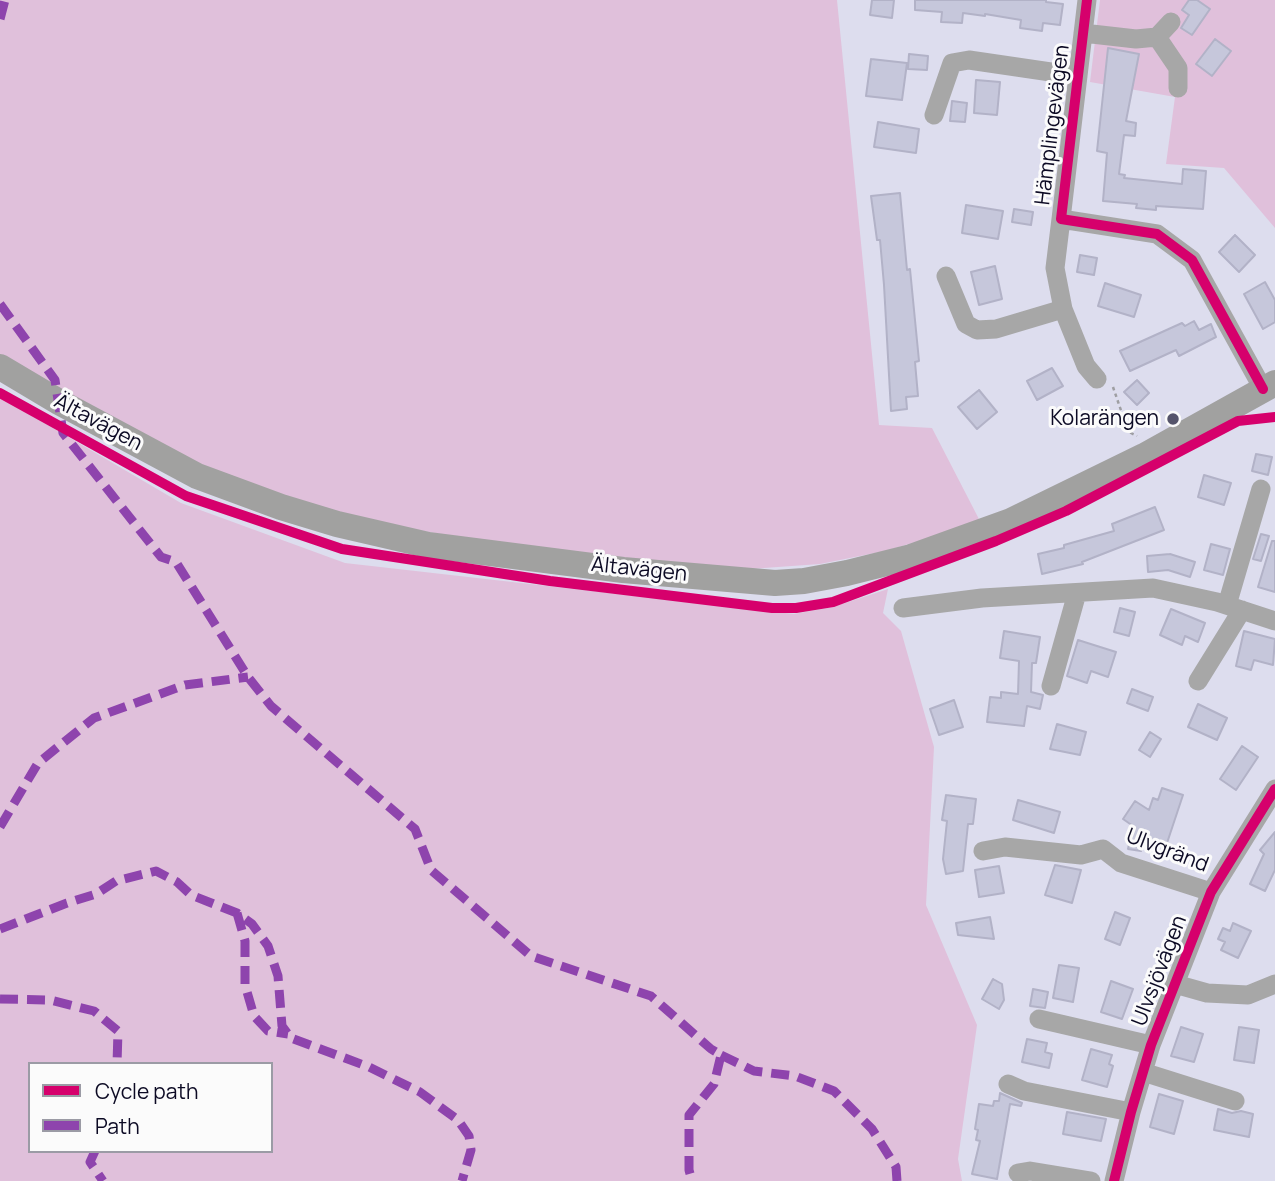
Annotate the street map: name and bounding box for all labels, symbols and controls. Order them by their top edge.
street label: Hämplingevägen [1031,43,1075,207]
street label: Ältavägen [50,389,146,457]
place label: Kolarängen [1050,406,1159,432]
marker: Kolarängen [1165,411,1181,427]
street label: Ältavägen [590,552,688,588]
street label: Ulvgränd [1122,824,1212,878]
street label: Ulvsjövägen [1127,912,1193,1030]
legend [28,1062,273,1153]
text: Cycle path [95,1077,198,1105]
text: Path [95,1112,140,1140]

